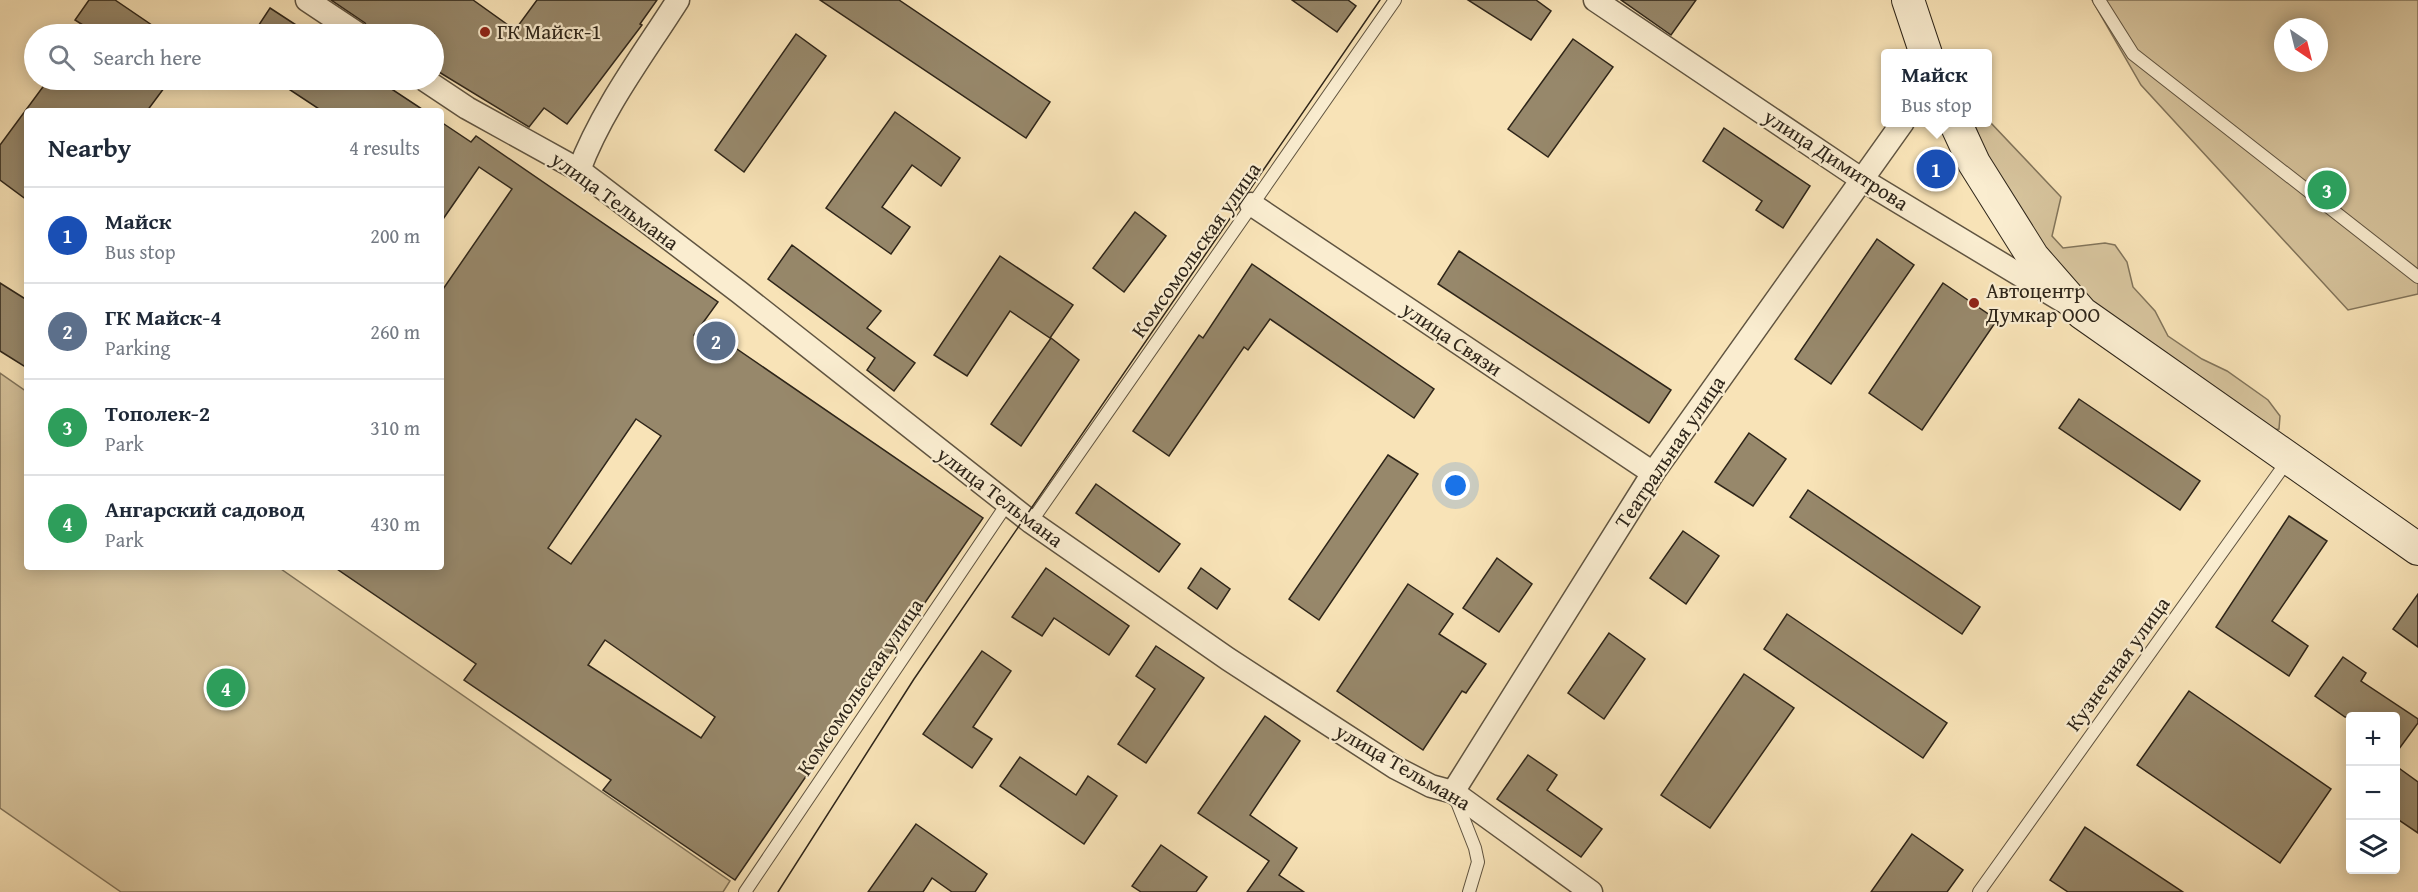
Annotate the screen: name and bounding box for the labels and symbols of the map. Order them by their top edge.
place label: ГК Майск-1 [497,16,601,47]
north arrow [2274,18,2328,72]
marker: ГК Майск-1 [478,25,492,39]
street label: улица Димитрова [1757,101,1915,218]
street label: улица Тельмана [544,143,686,258]
pin: 1 [1916,146,1956,192]
street label: Комсомольская улица [1123,156,1268,344]
pin: 3 [2308,168,2346,213]
place label: Автоцентр Думкар ООО [1985,275,2100,330]
street label: улица Связи [1395,293,1509,384]
marker: Автоцентр Думкар ООО [1967,296,1981,310]
pin: 2 [696,318,736,364]
street label: Театральная улица [1607,369,1732,534]
street label: улица Тельмана [930,438,1070,555]
your location [1441,471,1470,500]
street label: Кузнечная улица [2058,590,2177,738]
street label: Комсомольская улица [789,592,931,782]
pin: 4 [206,666,246,710]
street label: улица Тельмана [1329,715,1477,818]

